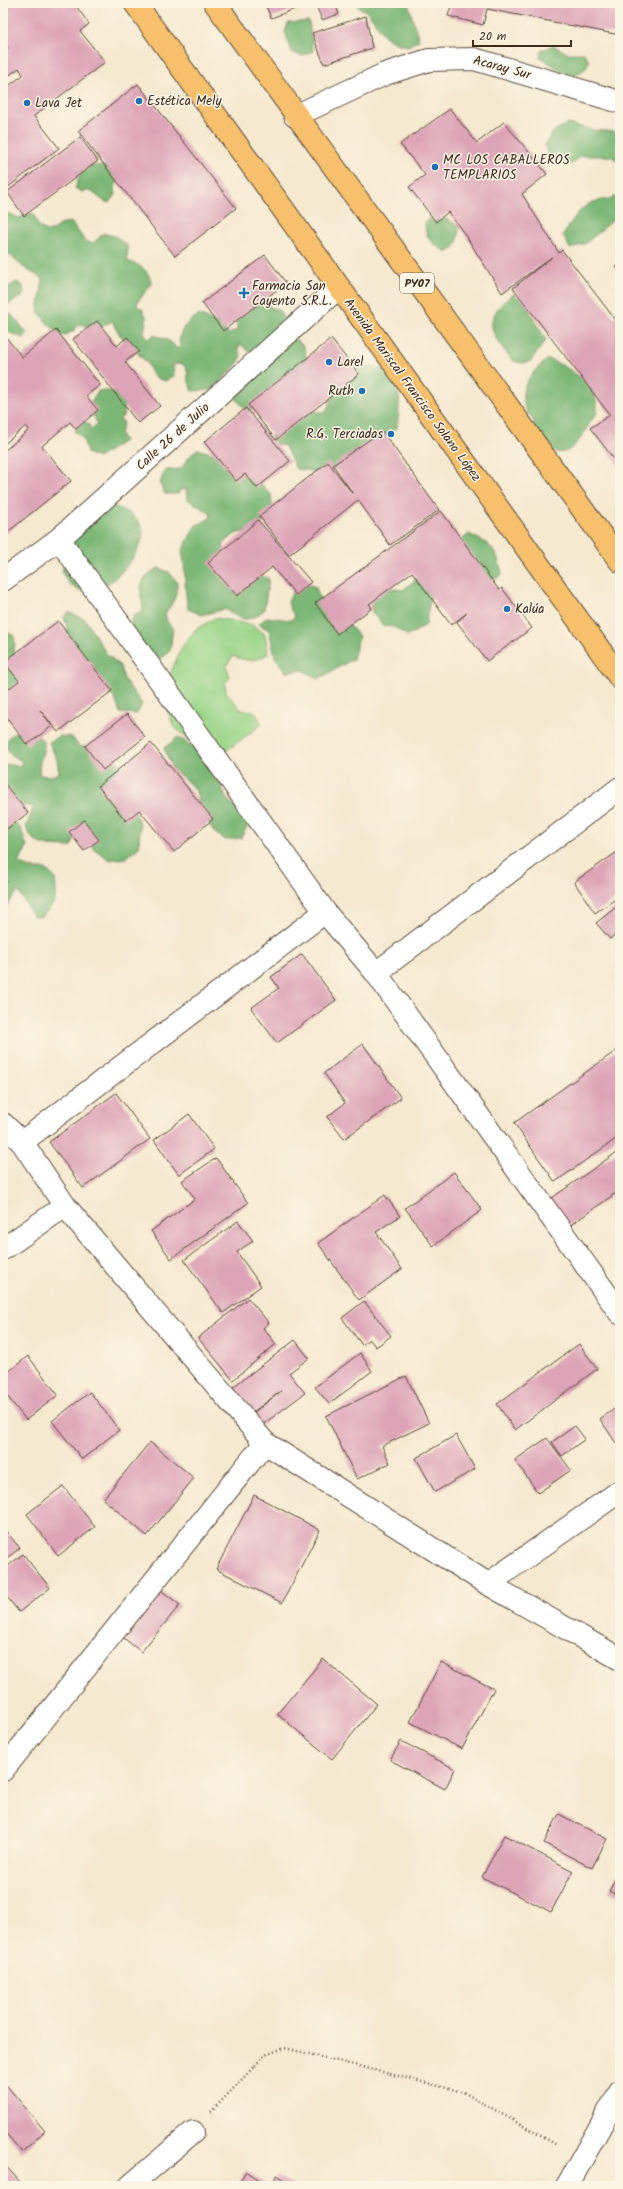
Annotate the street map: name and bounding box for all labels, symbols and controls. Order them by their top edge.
scale bar [473,22,571,48]
text: 20 m [479,27,507,46]
street label: Acaray Sur [471,50,534,86]
place label: Estética Mely [147,91,222,112]
place label: Lava Jet [35,93,83,114]
marker: Estética Mely [134,96,144,106]
marker: Lava Jet [22,98,32,108]
place label: MC LOS CABALLEROS TEMPLARIOS [443,150,570,186]
marker: MC LOS CABALLEROS TEMPLARIOS [430,162,440,172]
road number: PY07 [400,273,434,293]
place label: Farmacia San Cayento S.R.L. [252,276,332,312]
marker: Farmacia San Cayento S.R.L. [239,288,249,298]
street label: Avenida Mariscal Francisco Solano López [338,294,486,487]
place label: Larel [337,352,364,373]
marker: Larel [324,357,334,367]
place label: Ruth [328,381,354,402]
marker: Ruth [357,386,367,396]
street label: Calle 26 de Julio [131,398,215,476]
place label: R.G. Terciadas [306,424,383,445]
marker: R.G. Terciadas [386,429,396,439]
place label: Kalúa [515,599,544,620]
marker: Kalúa [502,604,512,614]

